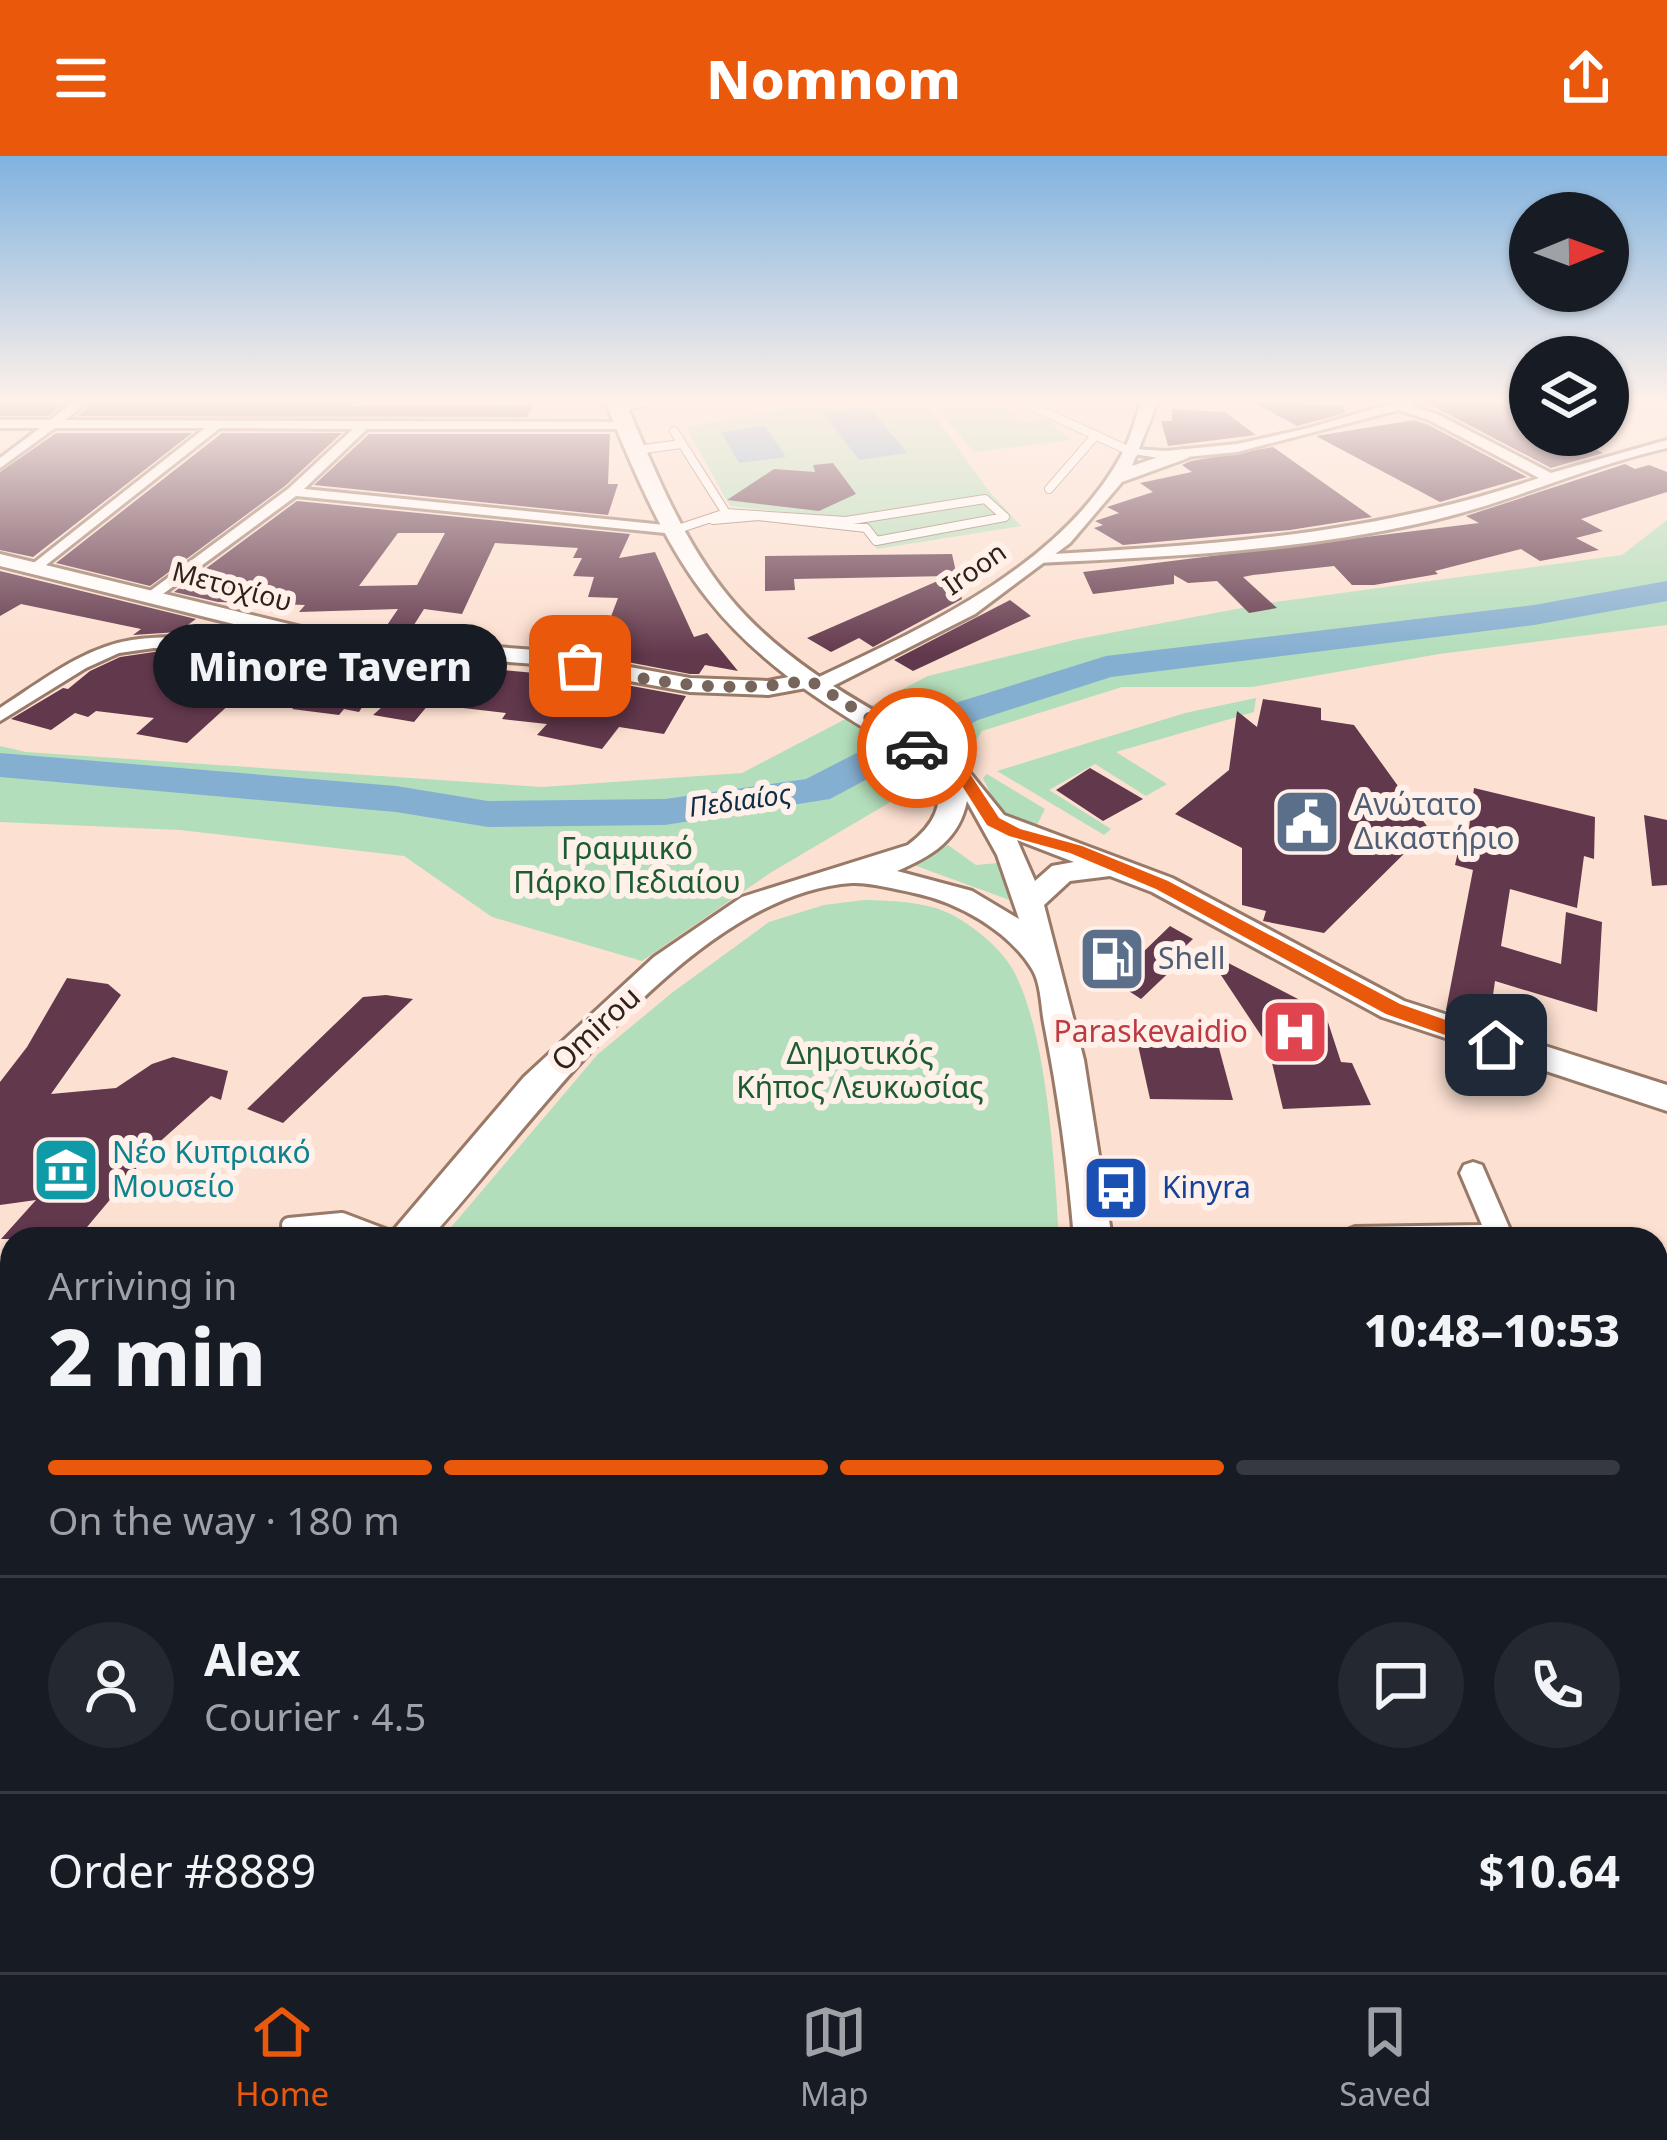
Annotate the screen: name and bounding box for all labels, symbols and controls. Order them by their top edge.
text: Nomnom [706,41,961,115]
icon: menu [48,45,114,111]
icon: share [1553,45,1619,111]
north arrow [1509,192,1629,312]
map controls [1509,192,1629,456]
button: layers [1509,336,1629,456]
street label: Iroon [935,533,1013,603]
street label: Μετοχίου [168,552,296,619]
pin [529,615,631,717]
callout: Minore Tavern [154,624,508,708]
icon: bag [547,633,613,699]
text: Minore Tavern [188,639,472,692]
courier [857,688,977,808]
icon: car [884,715,950,781]
water label: Πεδιαίος [686,774,794,825]
place label: Ανώτατο Δικαστήριο [1354,783,1514,858]
public building icon: Ανώτατο Δικαστήριο [1272,787,1342,857]
park label: Γραμμικό Πάρκο Πεδιαίου [513,827,741,902]
fuel station icon: Shell [1077,924,1147,994]
place label: Shell [1158,937,1225,978]
street label: Omirou [542,976,648,1080]
pin [1445,994,1547,1096]
hospital icon: Paraskevaidio [1260,997,1330,1067]
place label: Paraskevaidio [1054,1010,1248,1051]
icon: home [1463,1012,1529,1078]
park label: Δημοτικός Κήπος Λευκωσίας [736,1032,984,1107]
place label: Νέο Κυπριακό Μουσείο [112,1131,311,1206]
museum icon: Νέο Κυπριακό Μουσείο [31,1135,101,1205]
bus stop icon: Kinyra [1081,1153,1151,1223]
place label: Kinyra [1162,1166,1251,1207]
text: Arriving in [48,1258,237,1311]
text: 10:48–10:53 [1364,1299,1620,1360]
text: 2 min [48,1303,266,1409]
text: On the way · 180 m [48,1493,400,1546]
button: person [48,1622,174,1748]
button: chat [1338,1622,1464,1748]
button: phone [1494,1622,1620,1748]
text: Alex [204,1628,301,1689]
text: Courier · 4.5 [204,1689,426,1742]
text: Order #8889 [48,1840,316,1901]
text: $10.64 [1479,1840,1620,1901]
tab: Home [235,1999,329,2116]
tab: Map [800,1999,869,2116]
tab: Saved [1339,1999,1432,2116]

